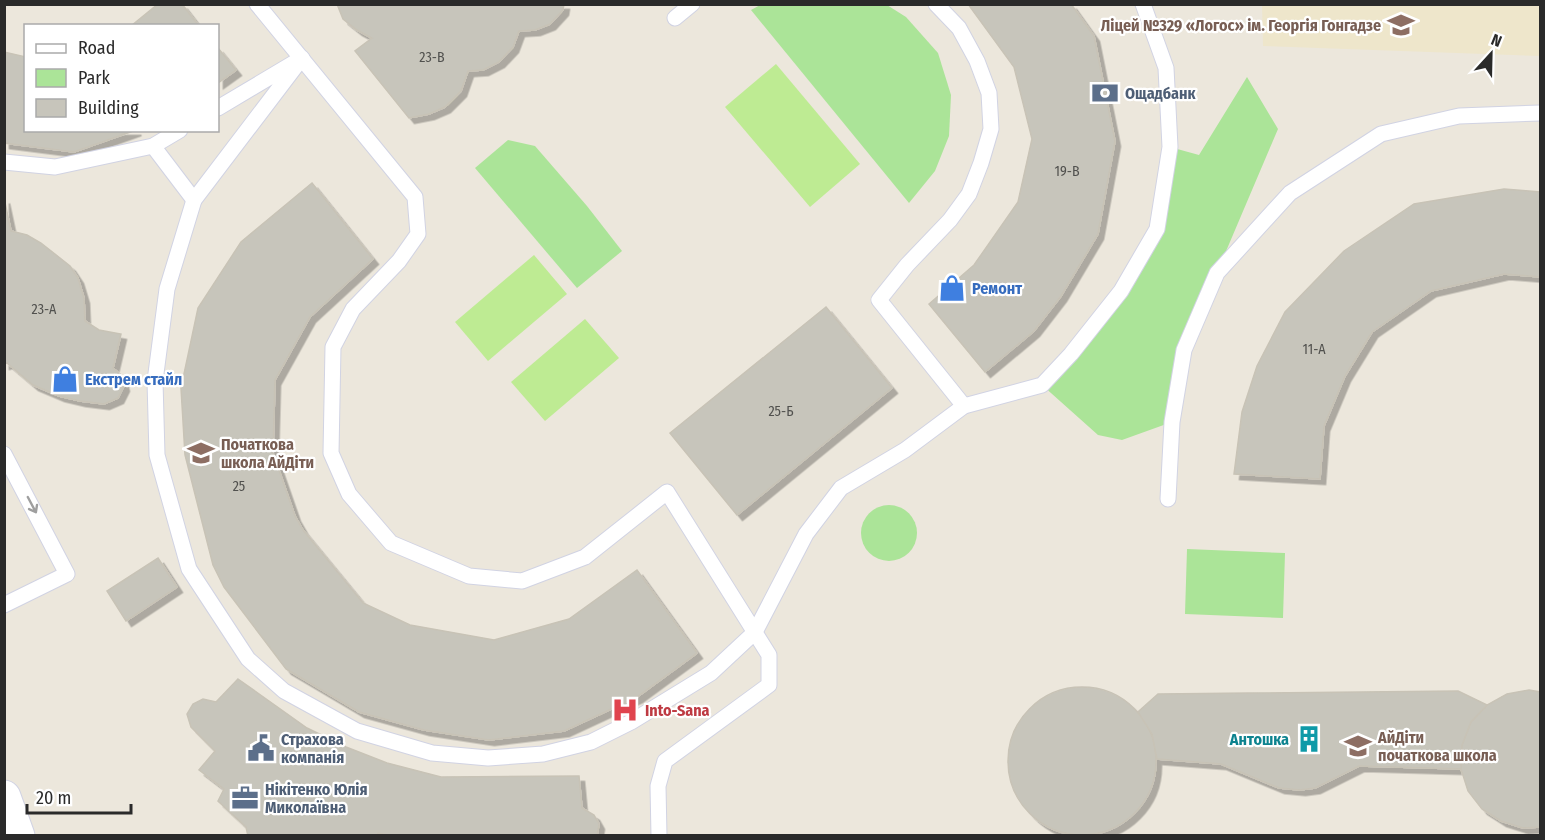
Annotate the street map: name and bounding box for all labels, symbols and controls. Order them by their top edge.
school or university icon: Ліцей №329 «Логос» ім. Георгія Гонгадзе [1386,10,1416,40]
place label: Ліцей №329 «Логос» ім. Георгія Гонгадзе [1101,16,1381,35]
legend [24,24,219,132]
north arrow [1461,24,1521,84]
text: N [1488,30,1504,51]
text: Road [78,37,115,59]
house number: 23-В [419,49,445,66]
text: Park [78,67,111,89]
bank icon: Ощадбанк [1090,78,1120,108]
place label: Ощадбанк [1125,84,1196,103]
text: Building [78,97,139,119]
house number: 19-В [1054,163,1080,180]
shop icon: Ремонт [937,273,967,303]
place label: Ремонт [972,279,1022,298]
house number: 23-А [32,301,57,318]
house number: 11-А [1302,341,1326,358]
shop icon: Екстрем стайл [50,364,80,394]
place label: Екстрем стайл [85,370,182,389]
house number: 25-Б [768,403,794,420]
place label: Початкова школа АйДіти [221,435,314,472]
school or university icon: Початкова школа АйДіти [186,438,216,468]
house number: 25 [233,478,245,495]
one-way arrow [27,496,38,514]
hospital icon: Into-Sana [610,695,640,725]
place label: Into-Sana [645,701,710,720]
building icon: Антошка [1294,724,1324,754]
place label: АйДіти початкова школа [1377,728,1497,765]
place label: Страхова компанія [281,730,344,767]
place label: Антошка [1229,730,1289,749]
school or university icon: АйДіти початкова школа [1343,731,1373,761]
public building icon: Страхова компанія [246,733,276,763]
scale bar [27,777,130,815]
place label: Нікітенко Юлія Миколаївна [265,780,368,817]
office icon: Нікітенко Юлія Миколаївна [230,783,260,813]
text: 20 m [36,787,71,809]

